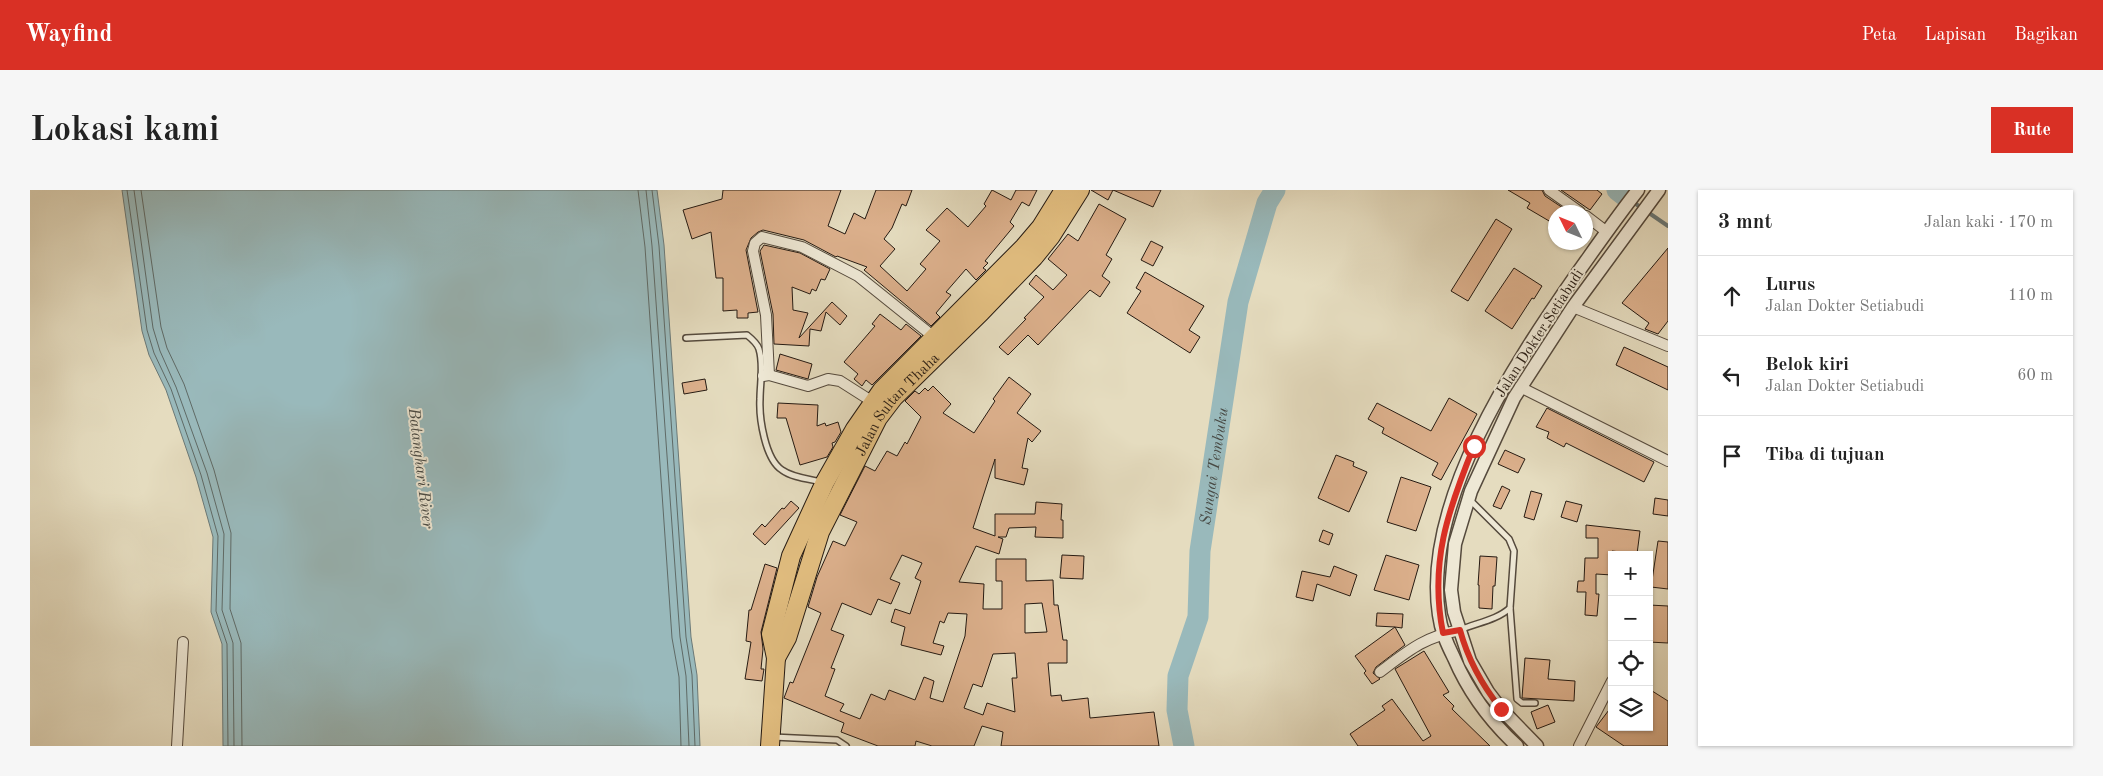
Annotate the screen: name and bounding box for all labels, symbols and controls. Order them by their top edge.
text: Wayfind [25,23,112,47]
text: Peta [1862,26,1897,44]
text: Lapisan [1925,26,1986,44]
text: Bagikan [2014,26,2078,44]
button: Rute [1991,107,2073,153]
text: Lokasi kami [30,113,219,148]
north arrow [1548,205,1593,250]
text: 3 mnt [1718,212,1772,233]
text: Jalan kaki · 170 m [1924,215,2053,231]
street label: Jalan Dokter Setiabudi [1493,267,1587,400]
text: Lurus [1765,276,1815,295]
icon: ahead [1718,282,1746,310]
text: 110 m [2008,288,2053,304]
text: Jalan Dokter Setiabudi [1765,299,1924,315]
street label: Jalan Sultan Thaha [854,351,943,459]
text: Belok kiri [1765,356,1849,375]
icon: left [1718,362,1746,390]
text: 60 m [2017,368,2053,384]
text: Jalan Dokter Setiabudi [1765,379,1924,395]
water label: Batanghari River [405,406,435,531]
water label: Sungai Tembuku [1198,406,1232,526]
route start [1463,435,1486,458]
icon: arrive [1718,442,1746,470]
text: Tiba di tujuan [1765,446,1885,465]
map controls [1608,551,1653,731]
button: + [1608,551,1653,596]
button: − [1608,596,1653,641]
button: locate [1608,641,1653,686]
button: layers [1608,686,1653,731]
route end [1490,698,1513,721]

